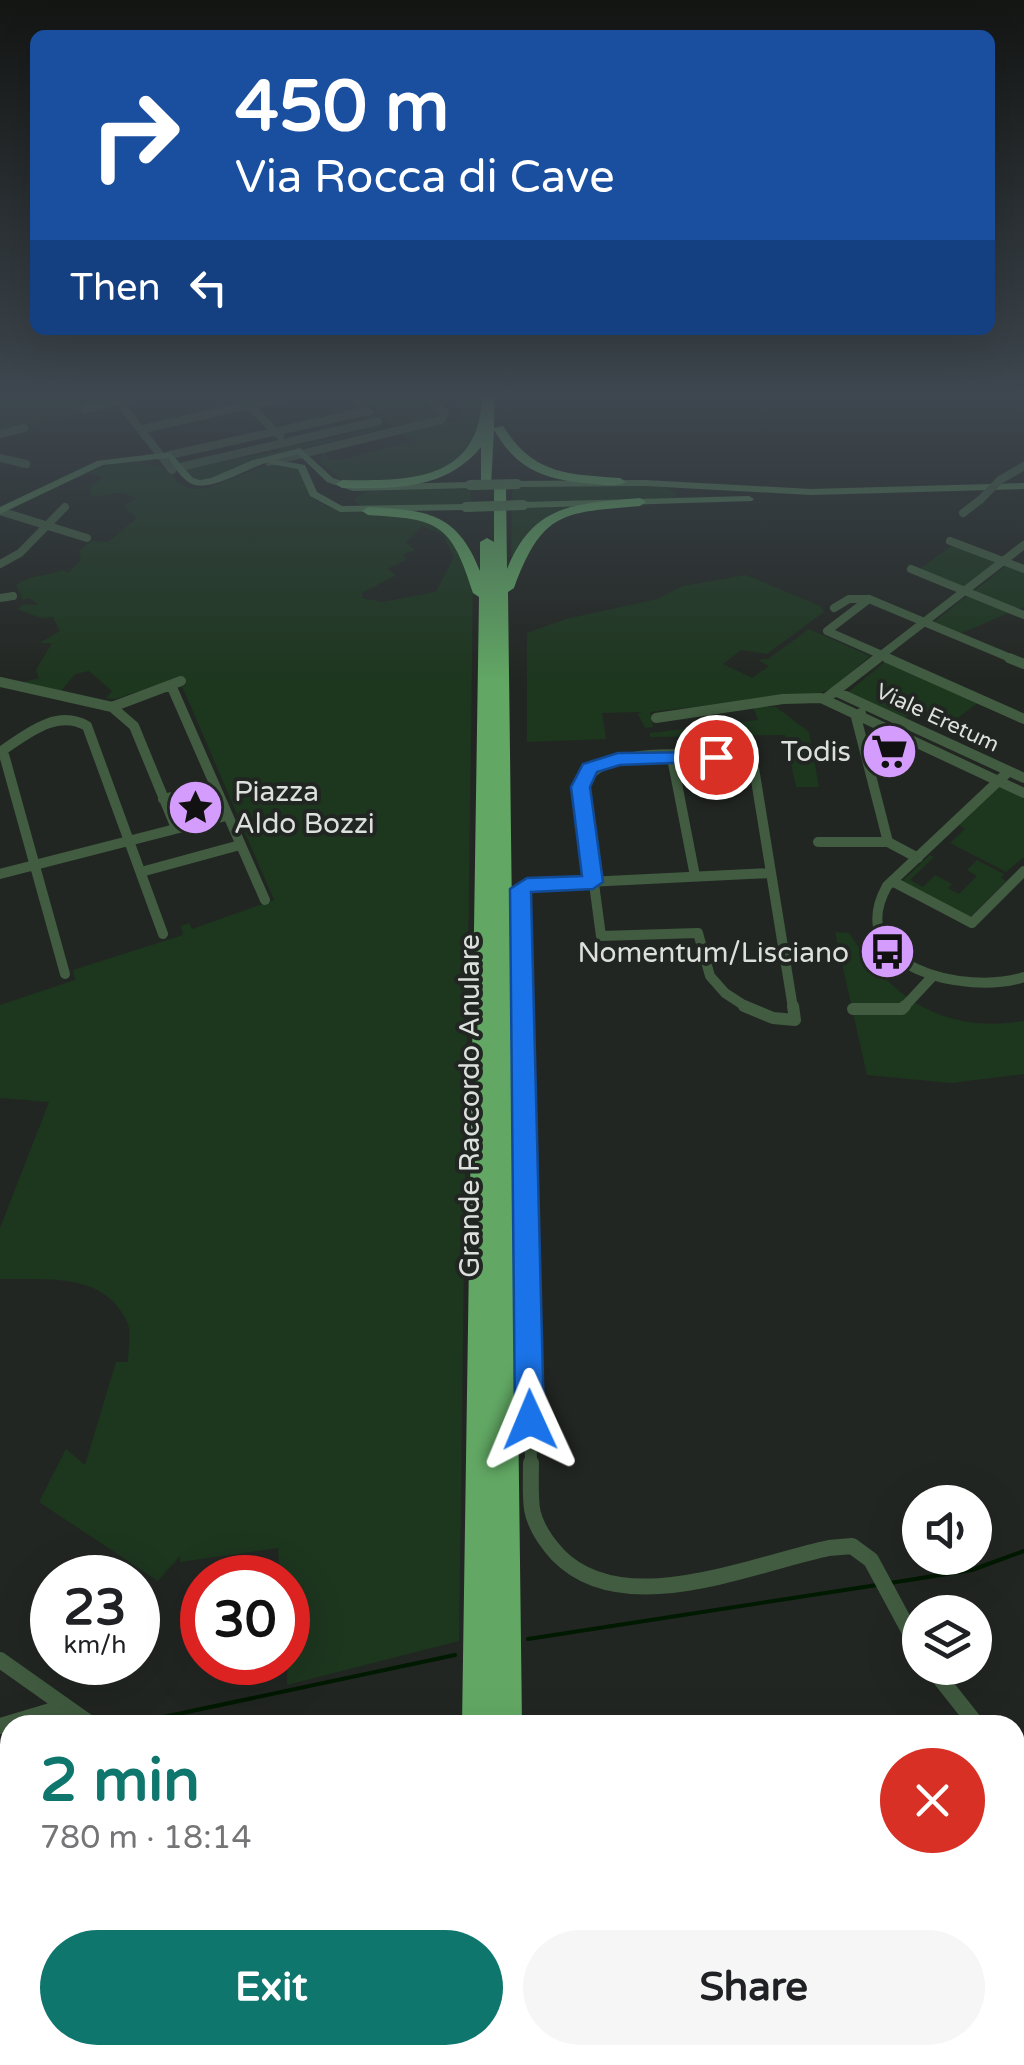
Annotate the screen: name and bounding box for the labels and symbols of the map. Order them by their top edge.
street label: Viale Eretum [872,678,1003,758]
pin [674,715,759,800]
supermarket icon: Todis [860,721,920,781]
place label: Todis [781,735,851,769]
place label: Piazza Aldo Bozzi [234,775,375,841]
place icon: Piazza Aldo Bozzi [165,777,225,837]
bus stop icon: Nomentum/Lisciano [858,922,918,982]
street label: Grande Raccordo Anulare [453,934,487,1278]
place label: Nomentum/Lisciano [578,936,849,970]
position arrow [478,1368,582,1472]
speed limit sign: 30 [180,1555,310,1685]

